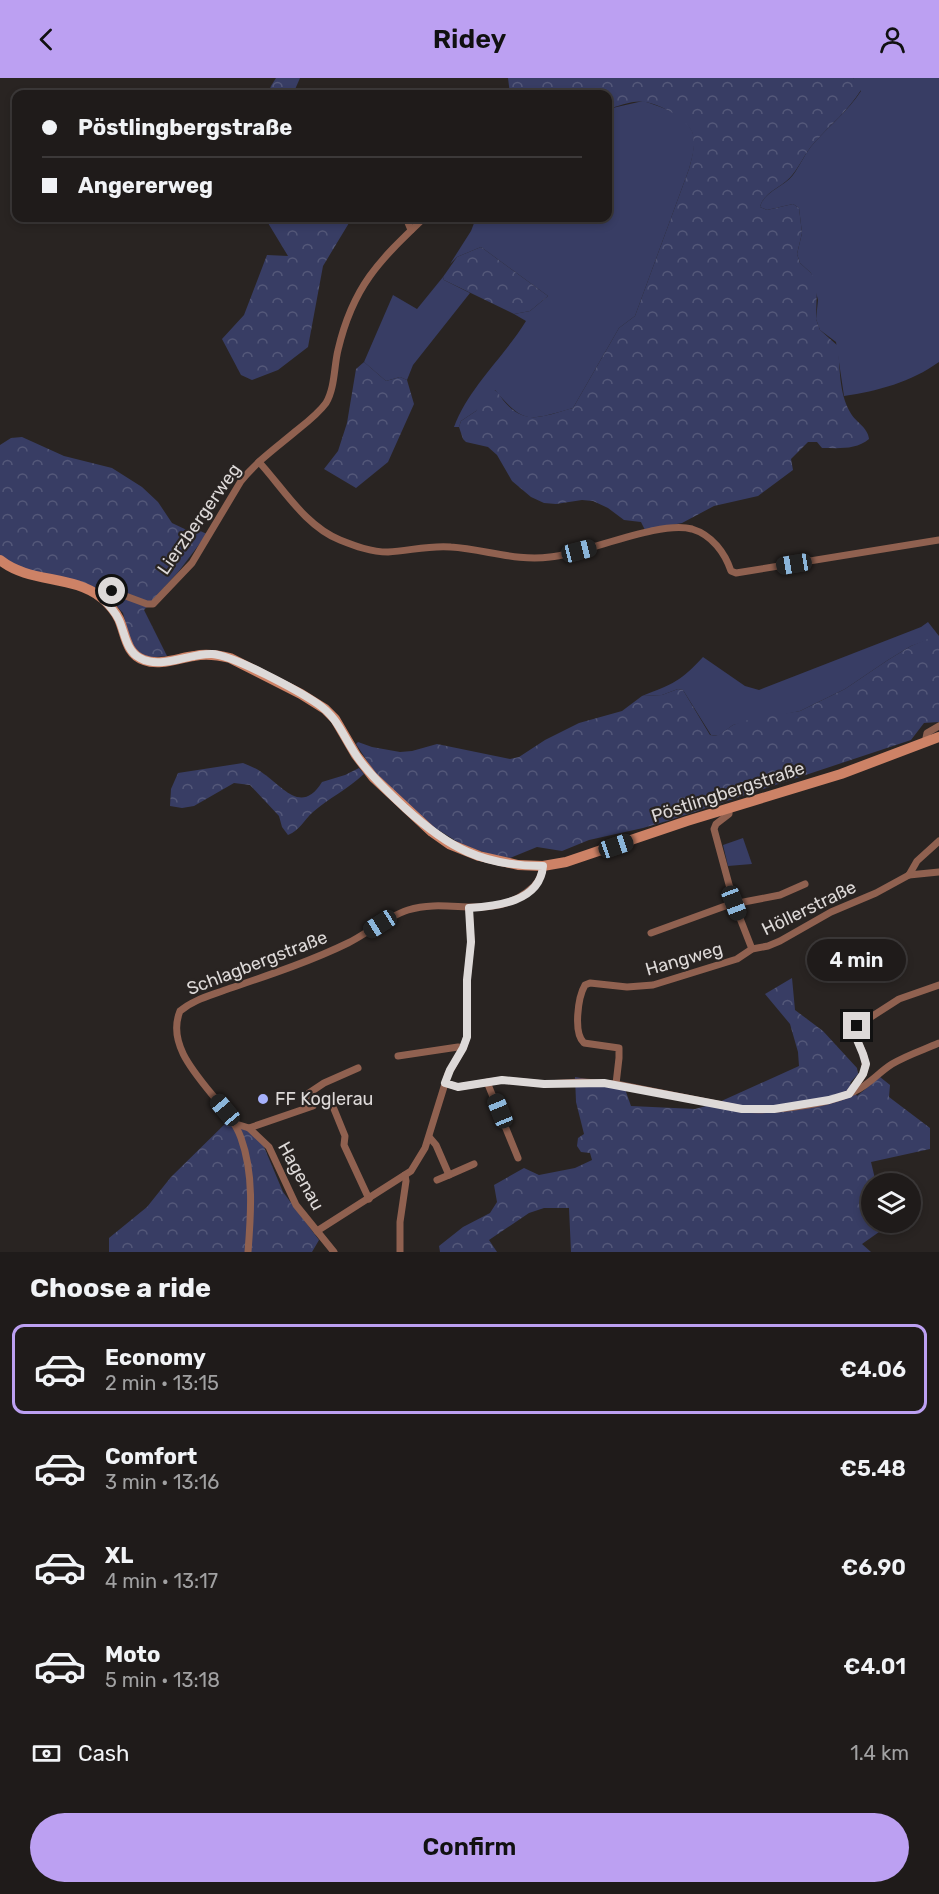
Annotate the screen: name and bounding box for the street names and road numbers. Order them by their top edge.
street label: Lierzbergerweg [153,459,245,579]
street label: Pöstlingbergstraße [648,757,808,827]
street label: Höllerstraße [758,876,860,940]
street label: Schlagbergstraße [184,926,330,1000]
street label: Hangweg [643,937,725,981]
street label: Hagenau [273,1138,329,1214]

